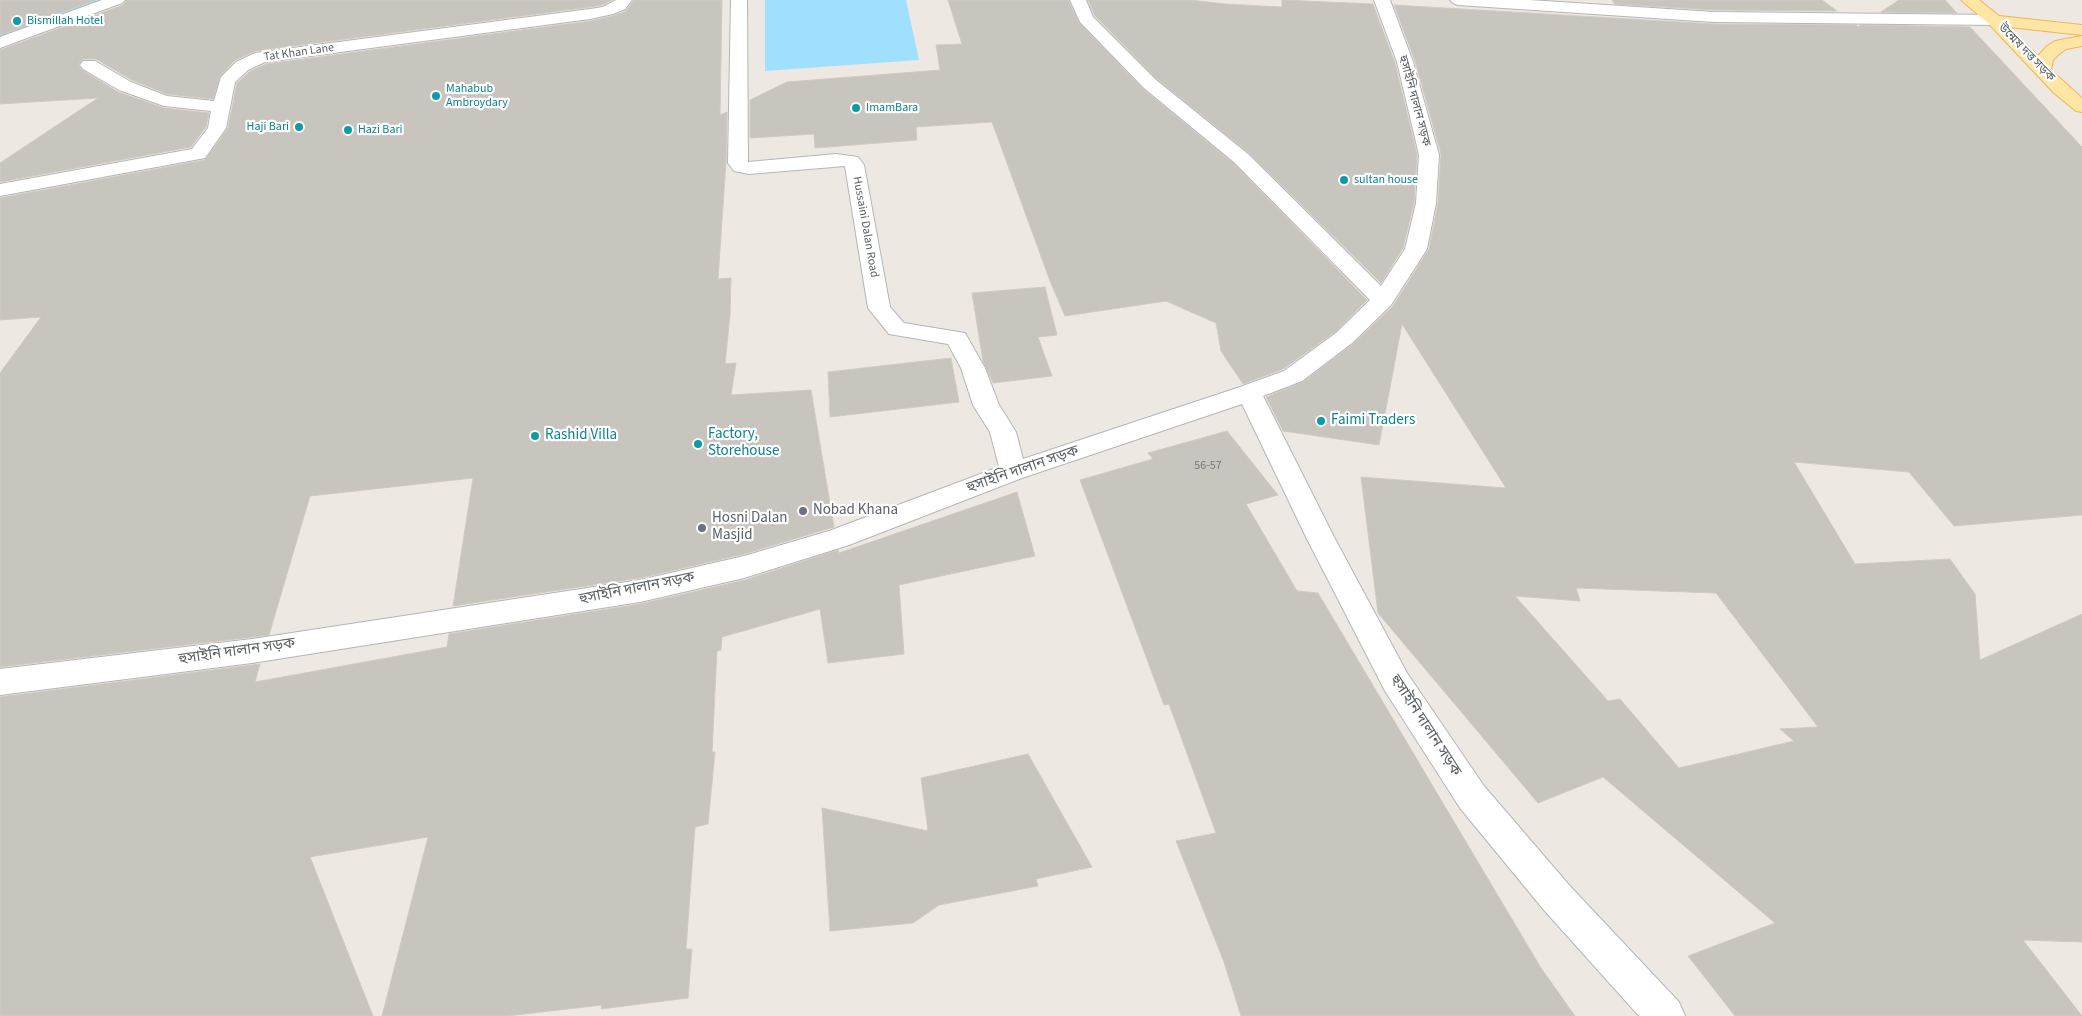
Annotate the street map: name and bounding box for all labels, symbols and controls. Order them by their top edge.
place label: Bismillah Hotel [27,14,103,28]
marker: Bismillah Hotel [11,15,23,27]
street label: উন্মেষ দত্ত সড়ক [1995,21,2057,85]
street label: Tat Khan Lane [263,41,335,65]
street label: হুসাইনি দালান সড়ক [1395,54,1433,148]
place label: Mahabub Ambroydary [446,82,508,110]
marker: Mahabub Ambroydary [430,90,442,102]
place label: ImamBara [866,101,918,115]
marker: ImamBara [850,102,862,114]
place label: Haji Bari [247,120,289,134]
marker: Haji Bari [293,121,305,133]
place label: Hazi Bari [358,123,403,137]
marker: Hazi Bari [342,124,354,136]
place label: sultan house [1354,173,1418,187]
marker: sultan house [1338,174,1350,186]
street label: Hussaini Dalan Road [849,175,881,279]
place label: Faimi Traders [1331,412,1415,430]
marker: Faimi Traders [1315,415,1327,427]
place label: Factory, Storehouse [708,426,779,461]
place label: Rashid Villa [545,427,617,445]
marker: Rashid Villa [529,430,541,442]
marker: Factory, Storehouse [692,438,704,450]
street label: হুসাইনি দালান সড়ক [965,442,1081,498]
house number: 56-57 [1194,459,1222,473]
place label: Nobad Khana [813,502,898,520]
marker: Nobad Khana [797,505,809,517]
place label: Hosni Dalan Masjid [712,510,787,545]
marker: Hosni Dalan Masjid [696,522,708,534]
street label: হুসাইনি দালান সড়ক [578,569,696,609]
street label: হুসাইনি দালান সড়ক [178,635,296,669]
street label: হুসাইনি দালান সড়ক [1386,672,1464,780]

